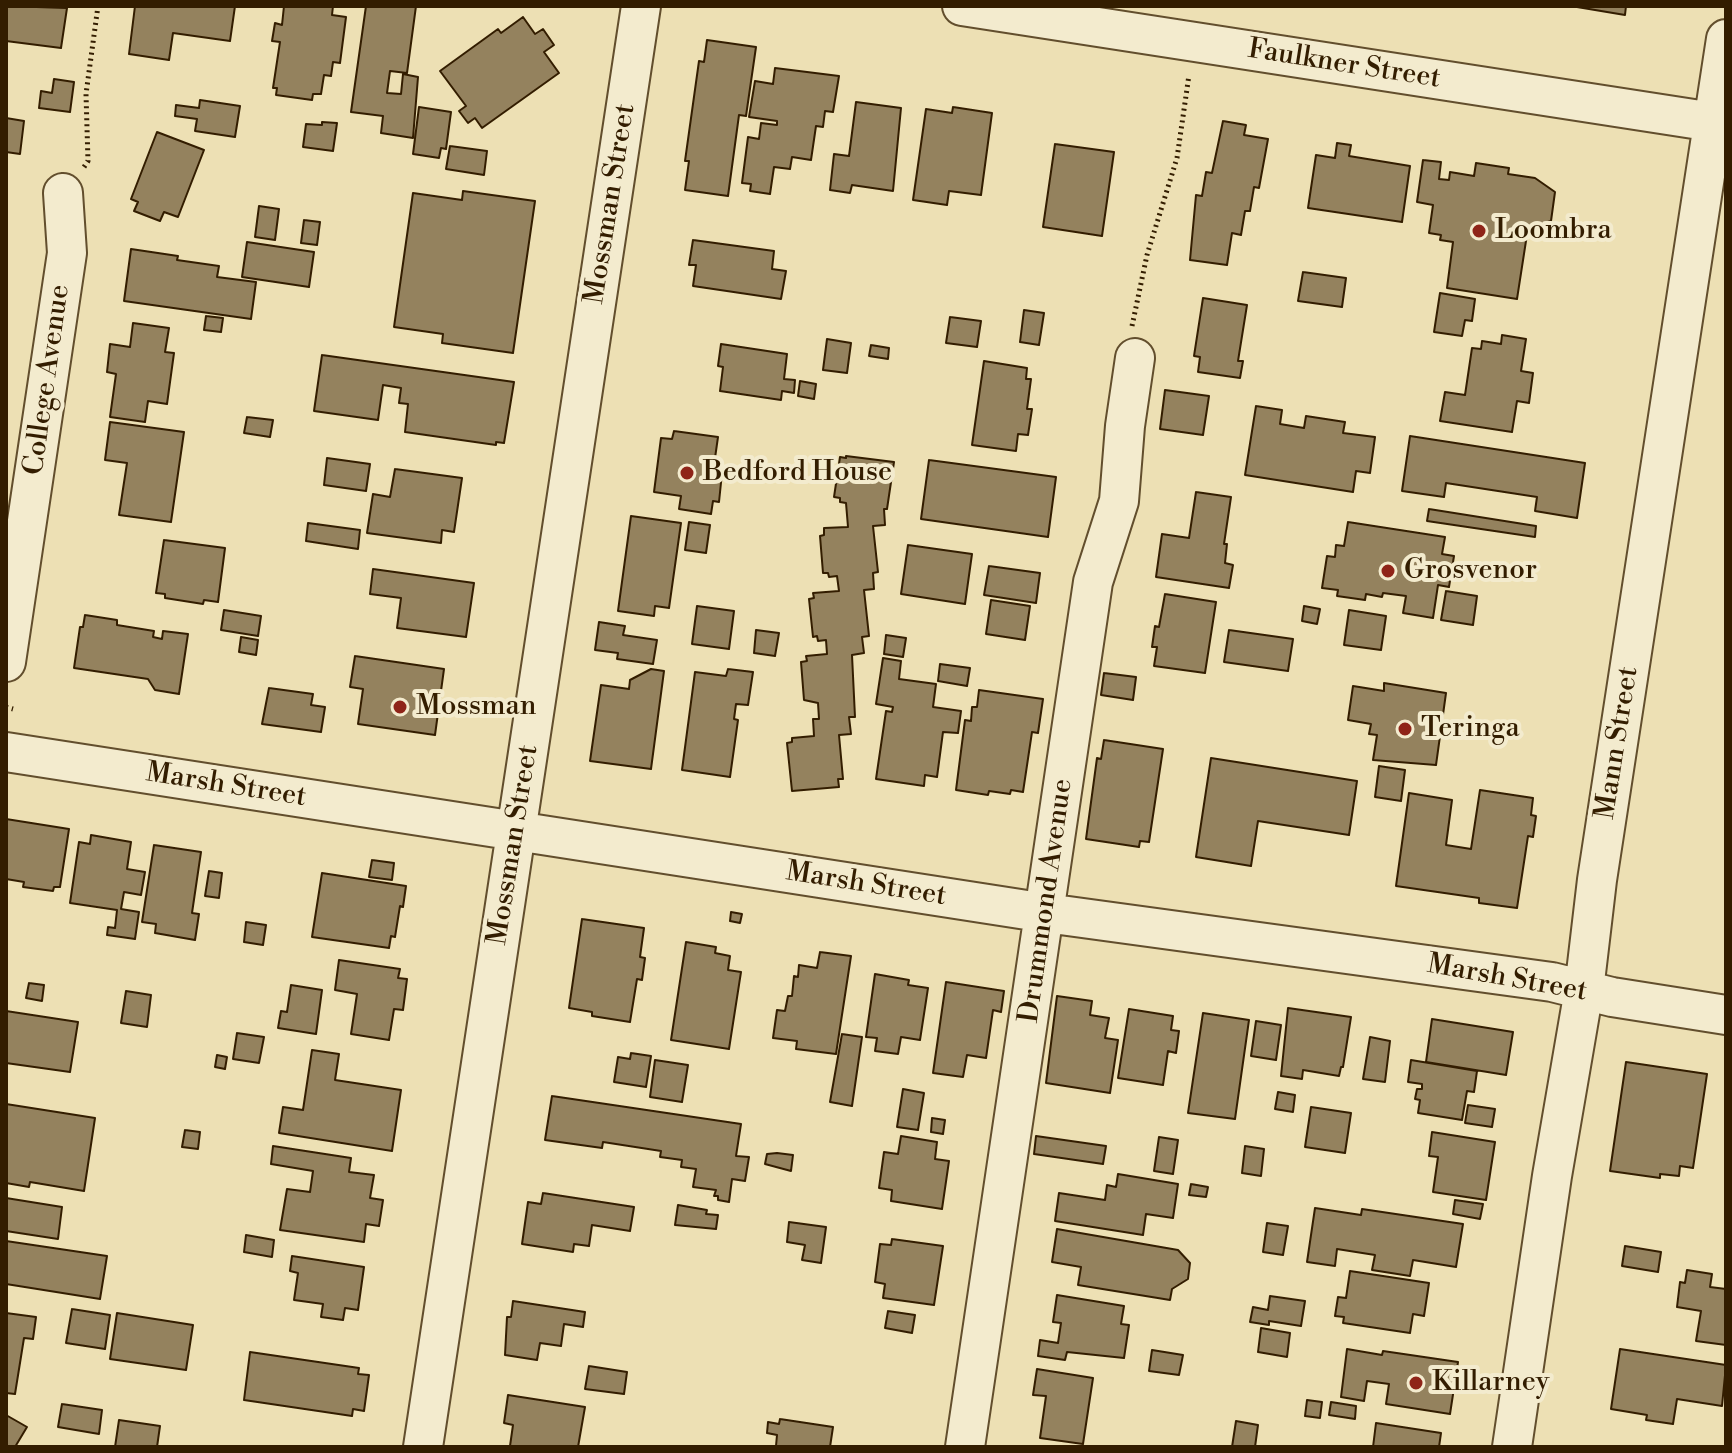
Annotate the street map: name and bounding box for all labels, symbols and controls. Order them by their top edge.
street label: Faulkner Street [1245,33,1443,97]
street label: Mossman Street [579,102,643,306]
place label: Loombra [1495,214,1612,248]
marker: Loombra [1470,222,1488,240]
street label: College Avenue [18,283,78,477]
place label: Bedford House [703,456,892,490]
marker: Bedford House [678,464,696,482]
place label: Grosvenor [1404,554,1537,588]
marker: Grosvenor [1379,562,1397,580]
street label: Mann Street [1589,664,1647,822]
place label: Mossman [416,690,536,724]
marker: Mossman [391,698,409,716]
place label: Teringa [1421,712,1520,746]
marker: Teringa [1396,720,1414,738]
street label: Mossman Street [482,743,546,947]
street label: Marsh Street [143,757,309,815]
street label: Drummond Avenue [1013,777,1081,1025]
street label: Marsh Street [783,856,949,914]
street label: Marsh Street [1424,948,1590,1010]
place label: Killarney [1432,1366,1549,1400]
marker: Killarney [1407,1374,1425,1392]

